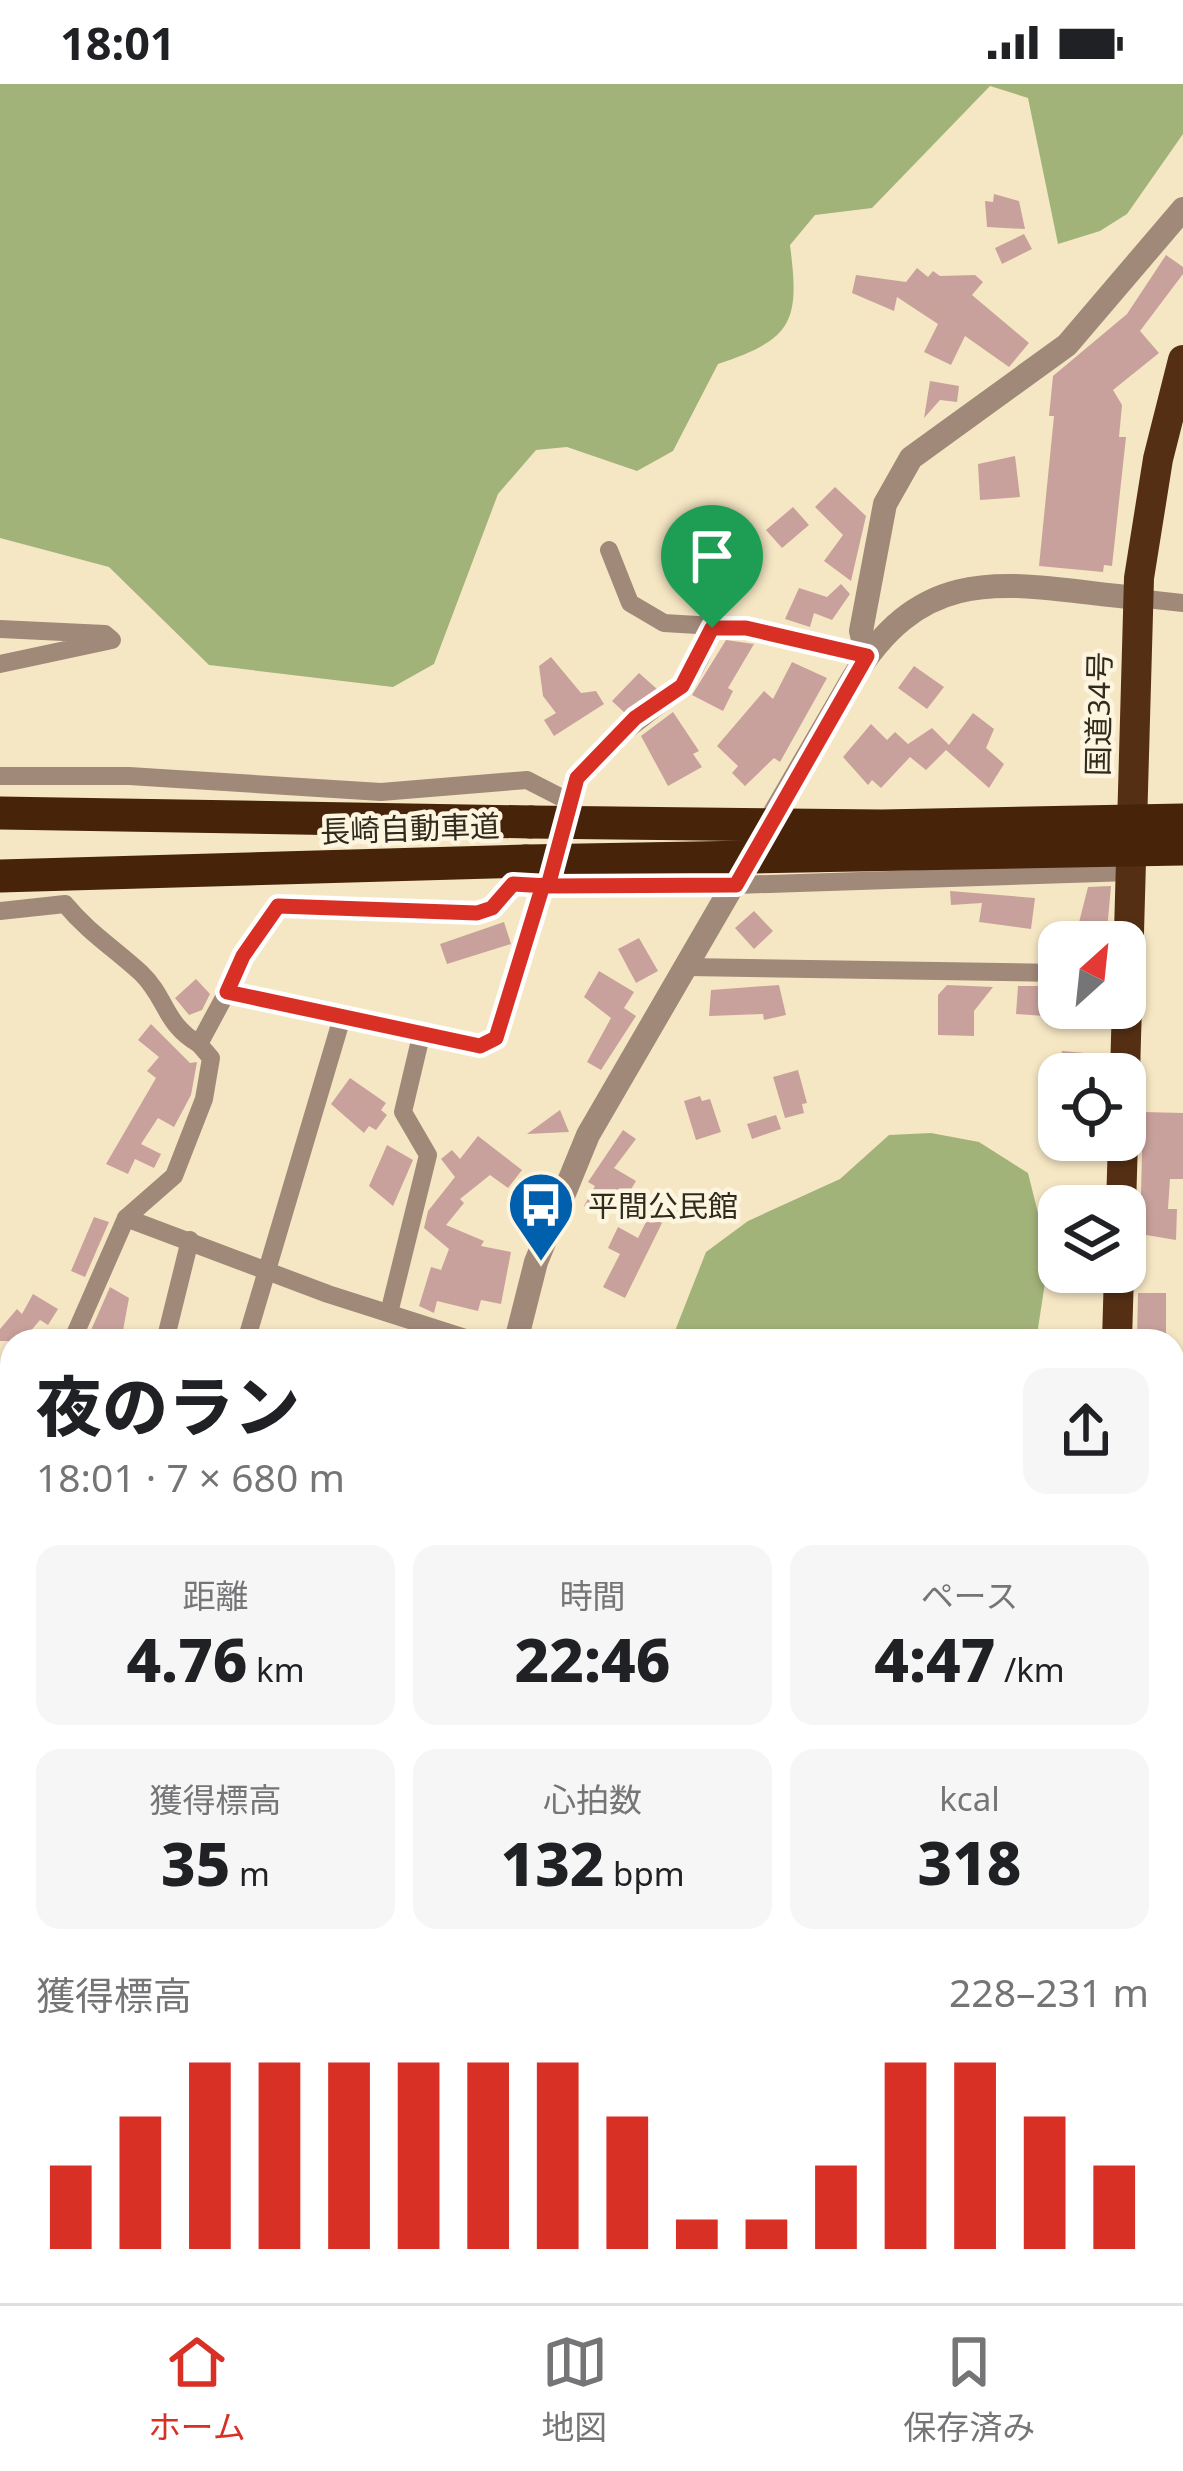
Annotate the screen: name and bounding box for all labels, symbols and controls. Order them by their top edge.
text: 18:01 [60,12,176,73]
pin [661,505,763,628]
icon: arrive [679,523,745,589]
street label: 国道34号 [1076,651,1120,777]
street label: 長崎自動車道 [319,804,501,852]
north arrow [1038,921,1146,1029]
map controls [1038,921,1146,1293]
button: locate [1038,1053,1146,1161]
bus stop icon: 平間公民館 [506,1170,576,1264]
place label: 平間公民館 [588,1185,738,1226]
button: layers [1038,1185,1146,1293]
text: 夜のラン [36,1360,300,1450]
button: share [1023,1368,1149,1494]
text: 18:01 · 7 × 680 m [36,1450,345,1503]
text: 距離 [183,1573,249,1618]
text: 時間 [560,1573,626,1618]
text: ペース [921,1573,1018,1618]
text: 4.76 [126,1618,248,1700]
text: 22:46 [515,1618,670,1700]
text: 4:47 [874,1618,995,1700]
text: km [248,1647,305,1692]
text: /km [995,1647,1065,1692]
text: kcal [939,1776,1000,1821]
text: 獲得標高 [150,1777,282,1822]
text: 心拍数 [543,1777,642,1822]
text: 318 [917,1821,1022,1903]
text: 35 [161,1822,230,1904]
text: 132 [500,1822,605,1904]
text: m [230,1851,270,1896]
text: bpm [605,1851,685,1896]
text: 228–231 m [949,1965,1149,2018]
text: 獲得標高 [36,1968,192,2021]
tab: ホーム [148,2329,246,2449]
tab: 地図 [542,2329,608,2449]
tab: 保存済み [903,2329,1035,2449]

